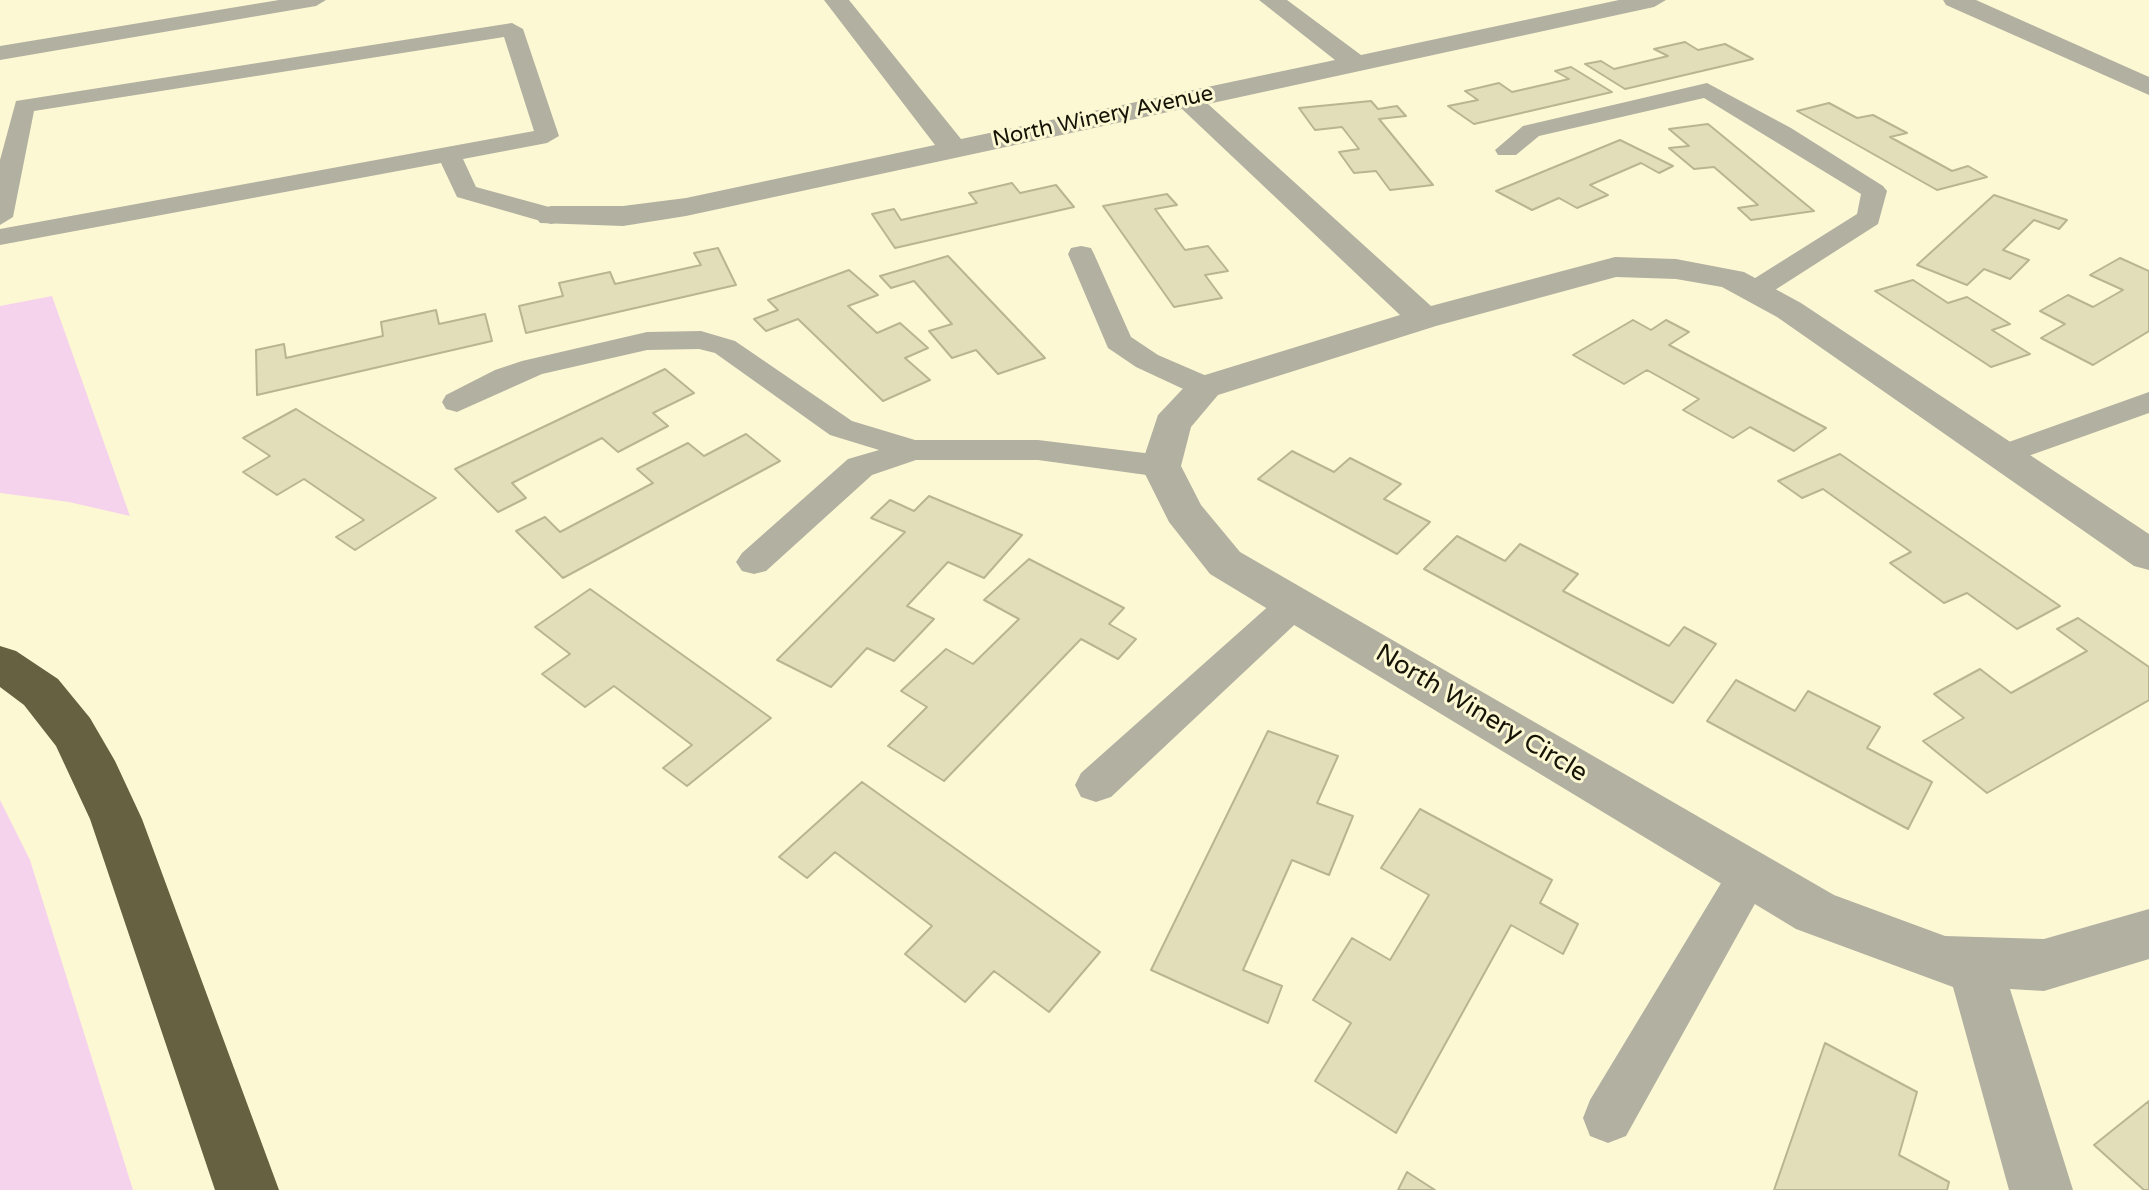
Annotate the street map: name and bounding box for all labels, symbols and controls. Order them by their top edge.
street label: North Winery Avenue [990,81,1216,153]
street label: North Winery Circle [1369,638,1593,790]

